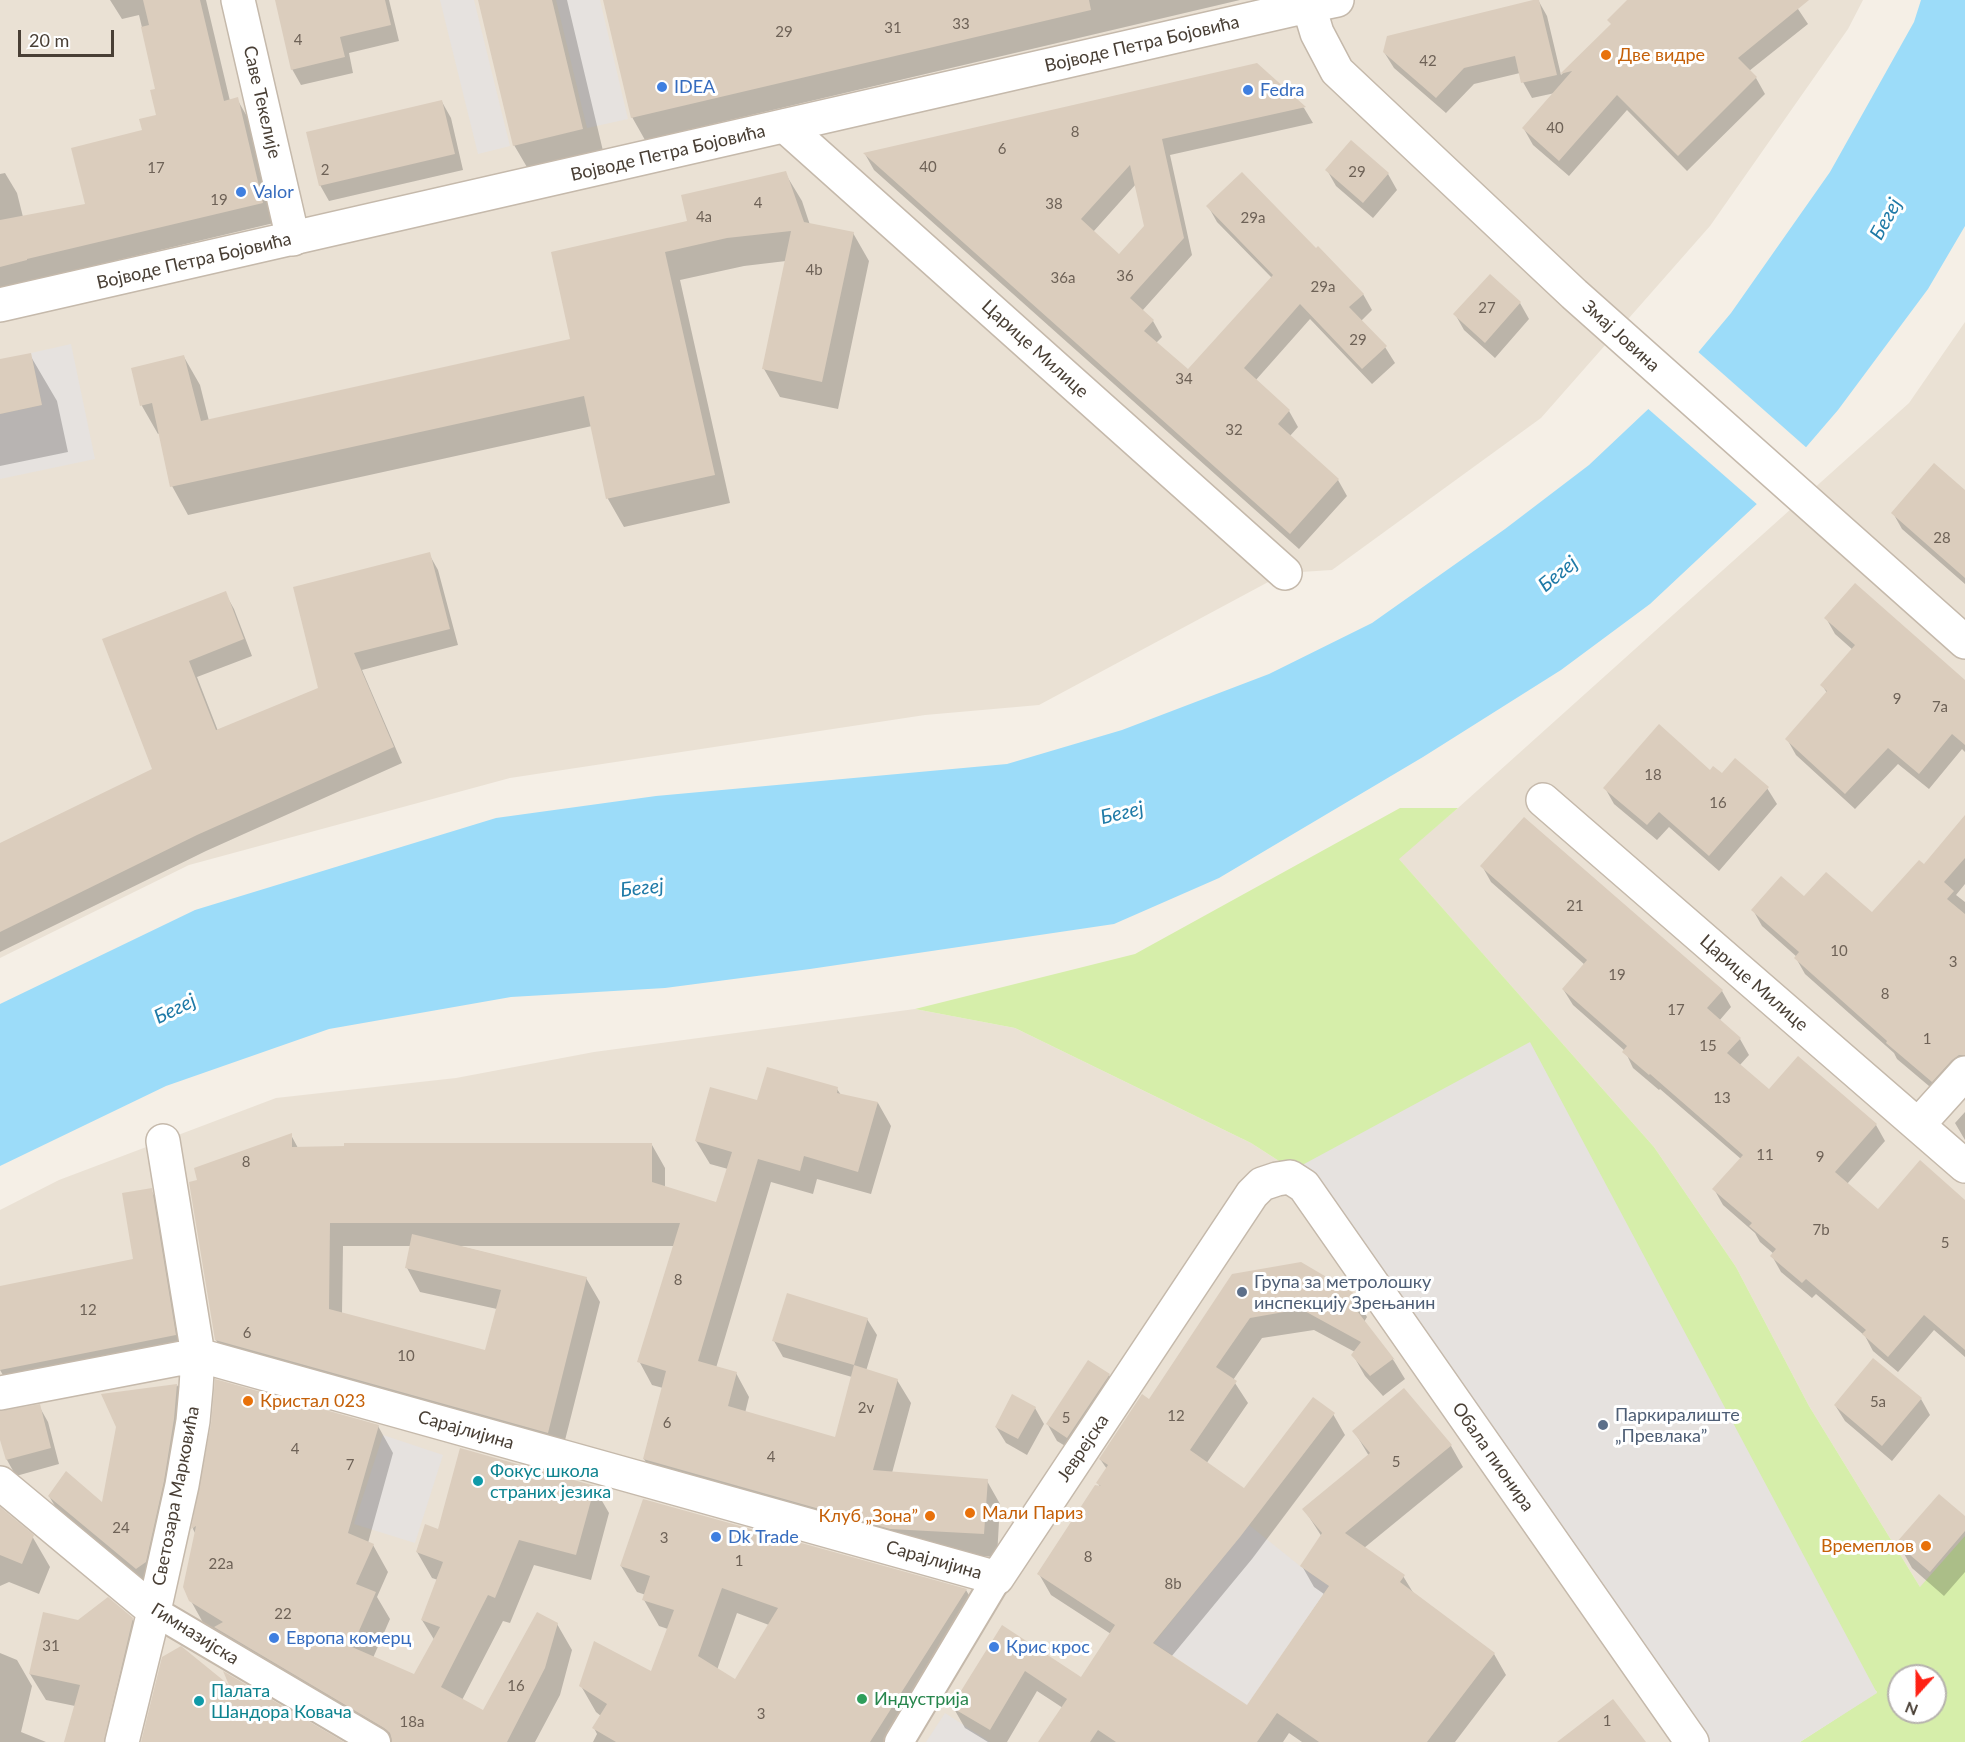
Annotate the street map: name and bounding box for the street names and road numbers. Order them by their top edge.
street label: Војводе Петра Бојовића [1043,11,1241,77]
street label: Саве Текелије [239,43,285,161]
street label: Војводе Петра Бојовића [569,120,767,186]
street label: Војводе Петра Бојовића [95,228,293,294]
street label: Царице Милице [977,295,1093,403]
street label: Змај Јовина [1578,296,1664,376]
street label: Царице Милице [1695,930,1813,1036]
street label: Обала пионира [1447,1398,1539,1516]
street label: Светозара Марковића [148,1404,204,1588]
street label: Сарајлијина [415,1406,517,1454]
street label: Јеврејска [1053,1410,1113,1486]
street label: Сарајлијина [883,1536,985,1584]
street label: Гимназијска [147,1599,243,1669]

